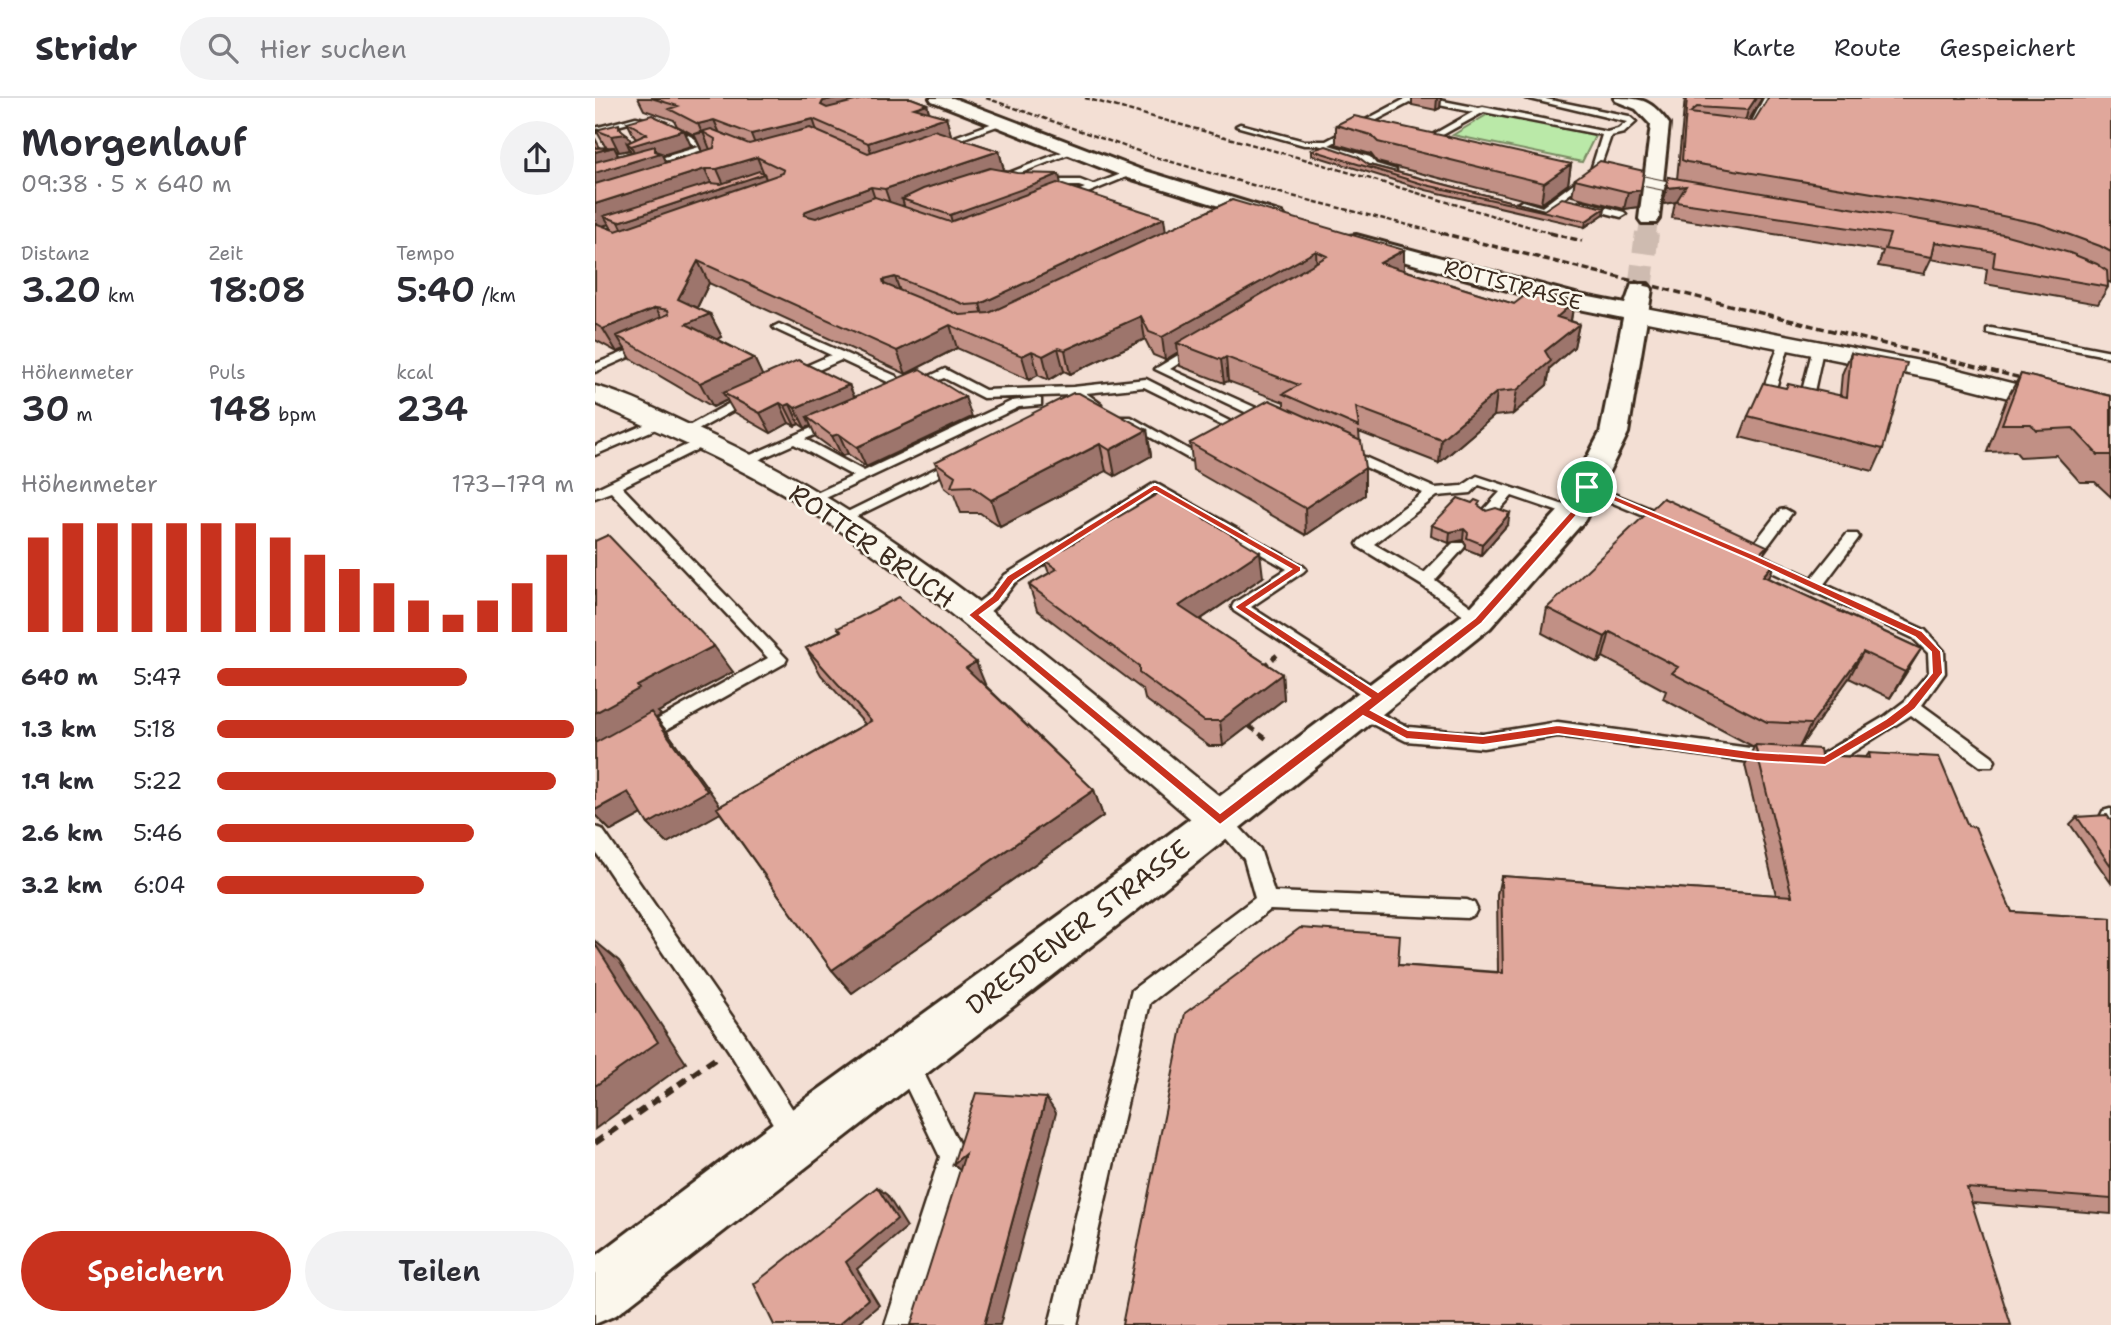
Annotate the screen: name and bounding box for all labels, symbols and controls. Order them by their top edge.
search box [180,17,670,80]
text: Stridr [35,26,138,71]
icon: search [204,29,242,67]
text: Hier suchen [260,31,407,66]
text: Karte [1732,32,1796,64]
text: Route [1834,32,1901,64]
text: Gespeichert [1939,32,2076,64]
text: Morgenlauf [21,117,247,168]
button: share [500,121,574,195]
text: 09:38 · 5 × 640 m [21,169,232,199]
text: Distanz [21,241,90,266]
text: Zeit [209,241,244,266]
text: Tempo [396,241,455,266]
street label: ROTTSTRASSE [1441,253,1585,317]
text: 3.20 [21,266,101,313]
text: 18:08 [209,266,306,313]
text: 5:40 [396,266,475,313]
text: km [101,283,135,308]
text: /km [475,283,516,308]
text: Höhenmeter [21,360,134,385]
text: Puls [209,360,246,385]
text: kcal [396,360,433,385]
text: 30 [21,385,70,432]
text: 148 [209,385,272,432]
text: 234 [396,385,468,432]
text: m [70,402,93,427]
text: bpm [272,402,316,427]
pin [1557,457,1617,517]
icon: arrive [1568,468,1606,506]
text: Höhenmeter [21,469,158,499]
text: 173–179 m [451,469,574,499]
street label: ROTTER BRUCH [782,475,962,616]
text: 640 m [21,662,98,692]
text: 5:47 [133,662,182,692]
text: 1.3 km [21,714,96,744]
text: 5:18 [133,714,176,744]
text: 1.9 km [21,766,94,796]
text: 5:22 [133,766,182,796]
text: 2.6 km [21,818,103,848]
text: 5:46 [133,818,183,848]
street label: DRESDENER STRASSE [959,831,1197,1022]
text: 3.2 km [21,870,103,900]
text: 6:04 [133,870,185,900]
button: Speichern [21,1231,291,1311]
button: Teilen [305,1231,574,1311]

